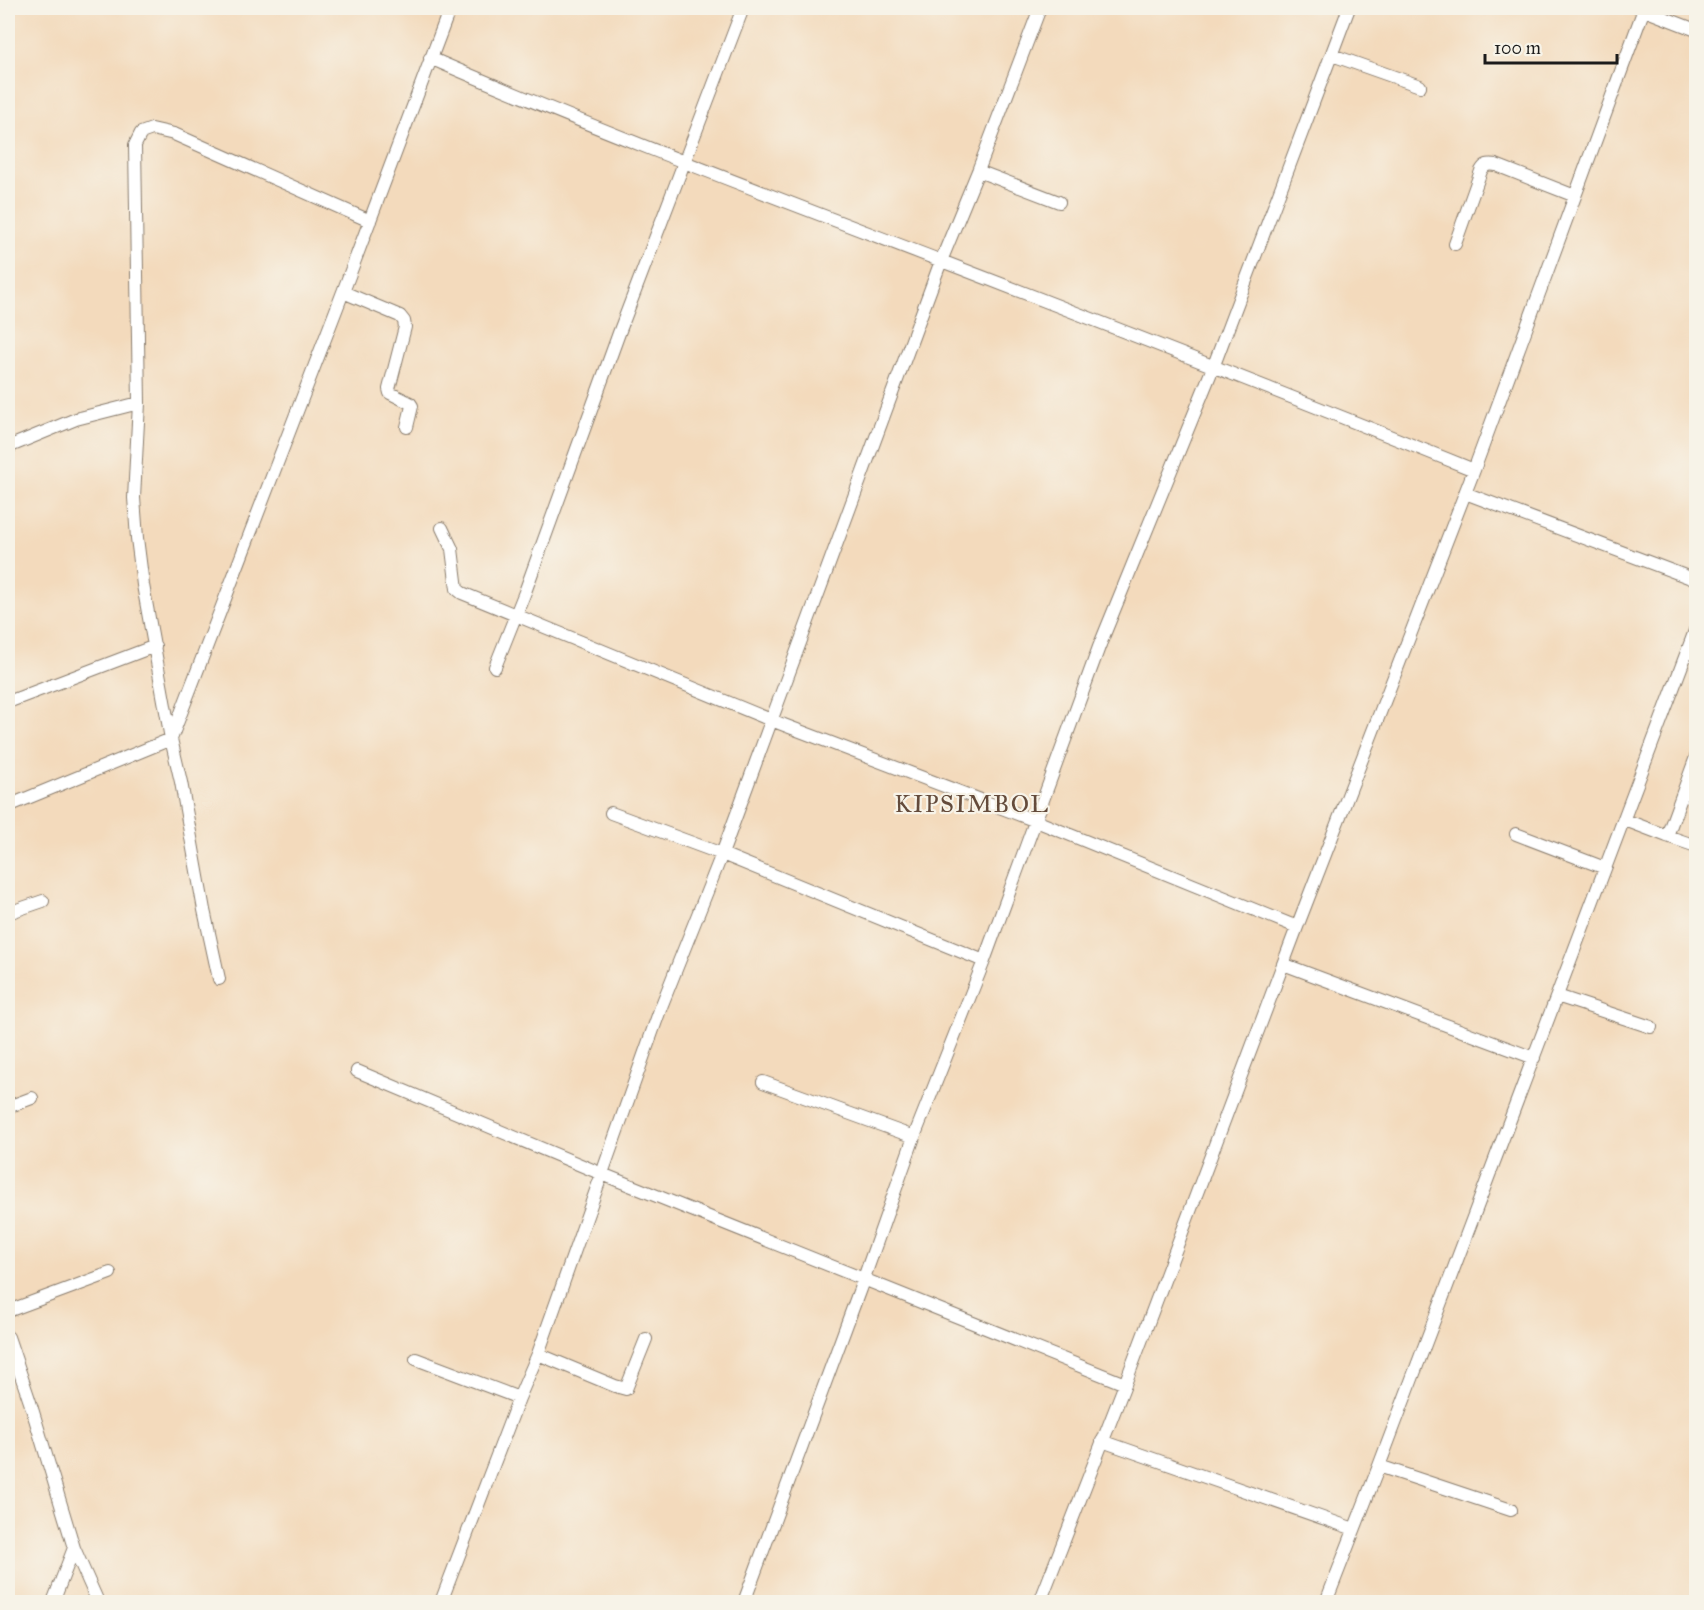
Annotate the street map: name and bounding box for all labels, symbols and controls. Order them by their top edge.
scale bar [1485,27,1617,65]
text: 100 m [1494,37,1541,59]
district label: KIPSIMBOL [894,789,1050,819]

